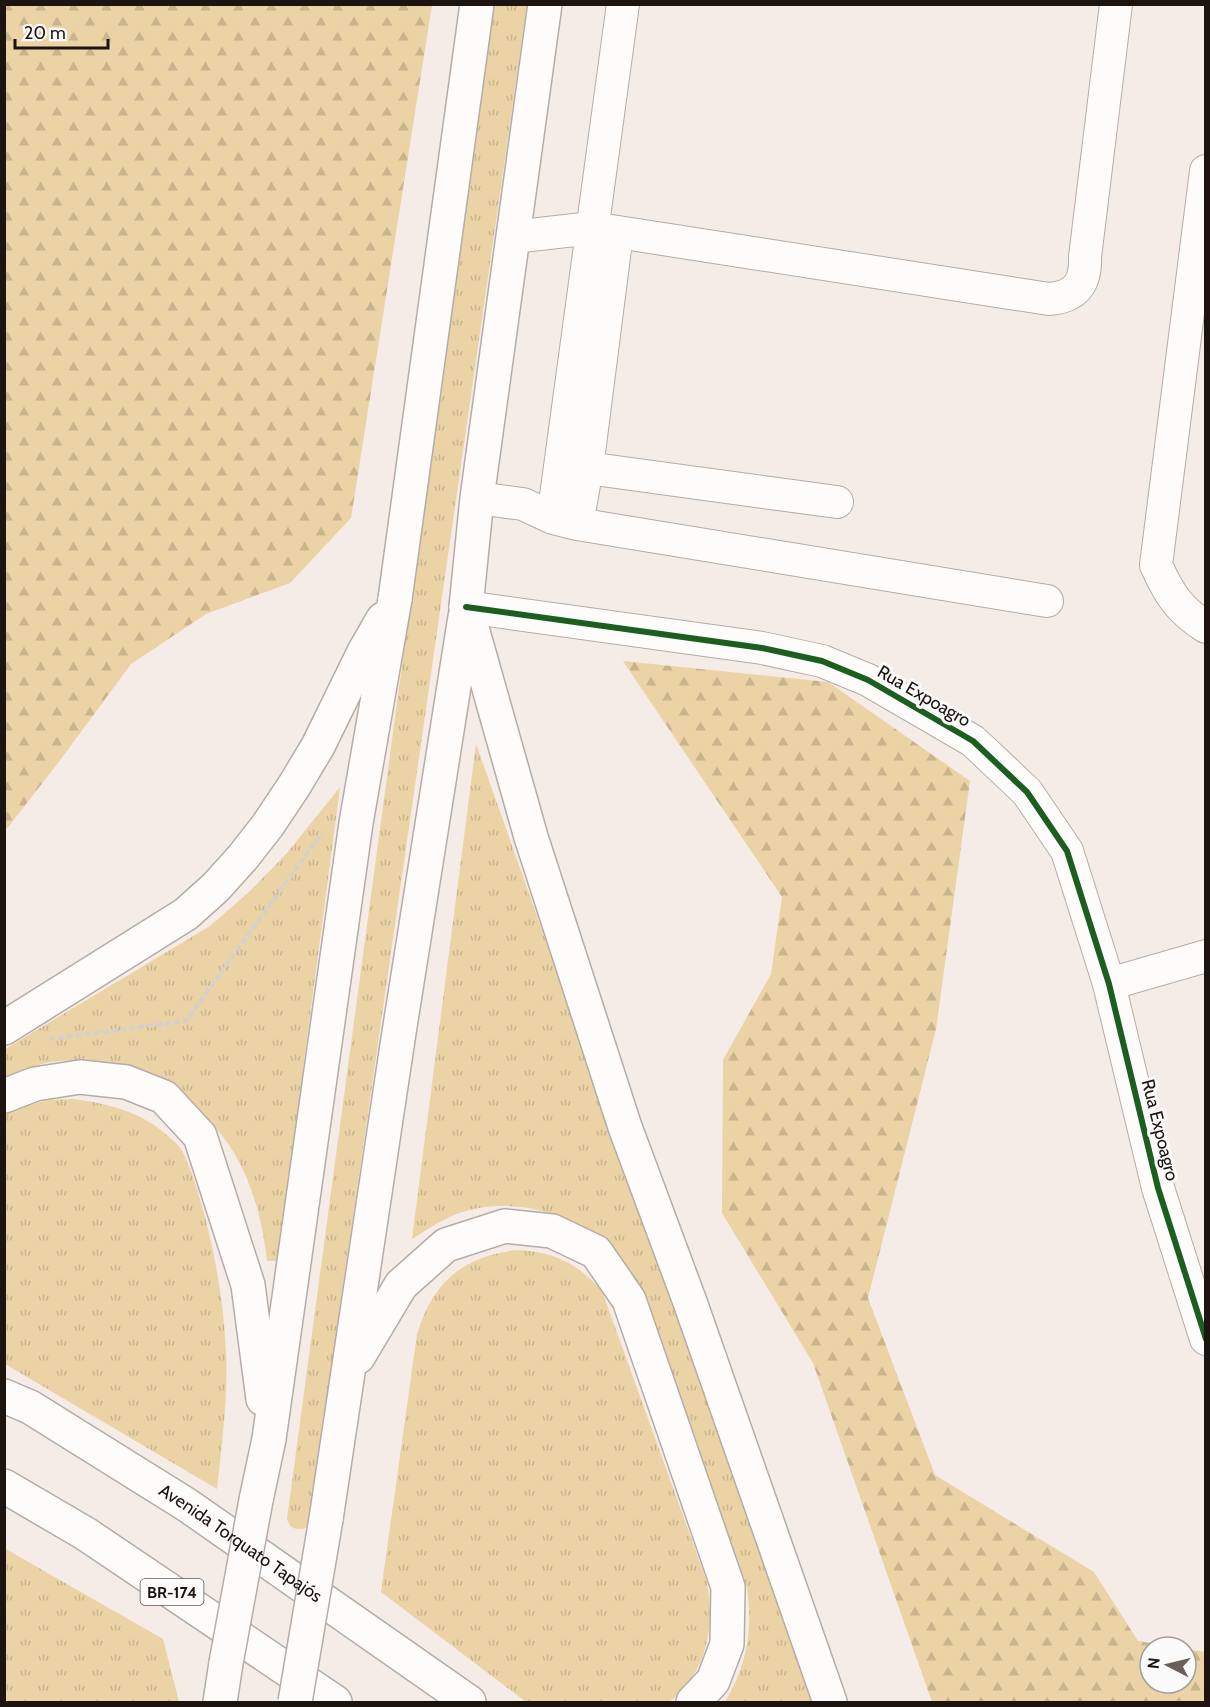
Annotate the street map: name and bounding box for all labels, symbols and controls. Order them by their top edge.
scale bar [15,12,108,50]
text: 20 m [24,22,66,44]
street label: Rua Expoagro [873,660,975,732]
street label: Rua Expoagro [1137,1077,1183,1183]
street label: Avenida Torquato Tapajós [155,1479,326,1607]
road number: BR-174 [140,1579,204,1605]
north arrow [1138,1635,1198,1695]
text: N [1143,1656,1164,1670]

